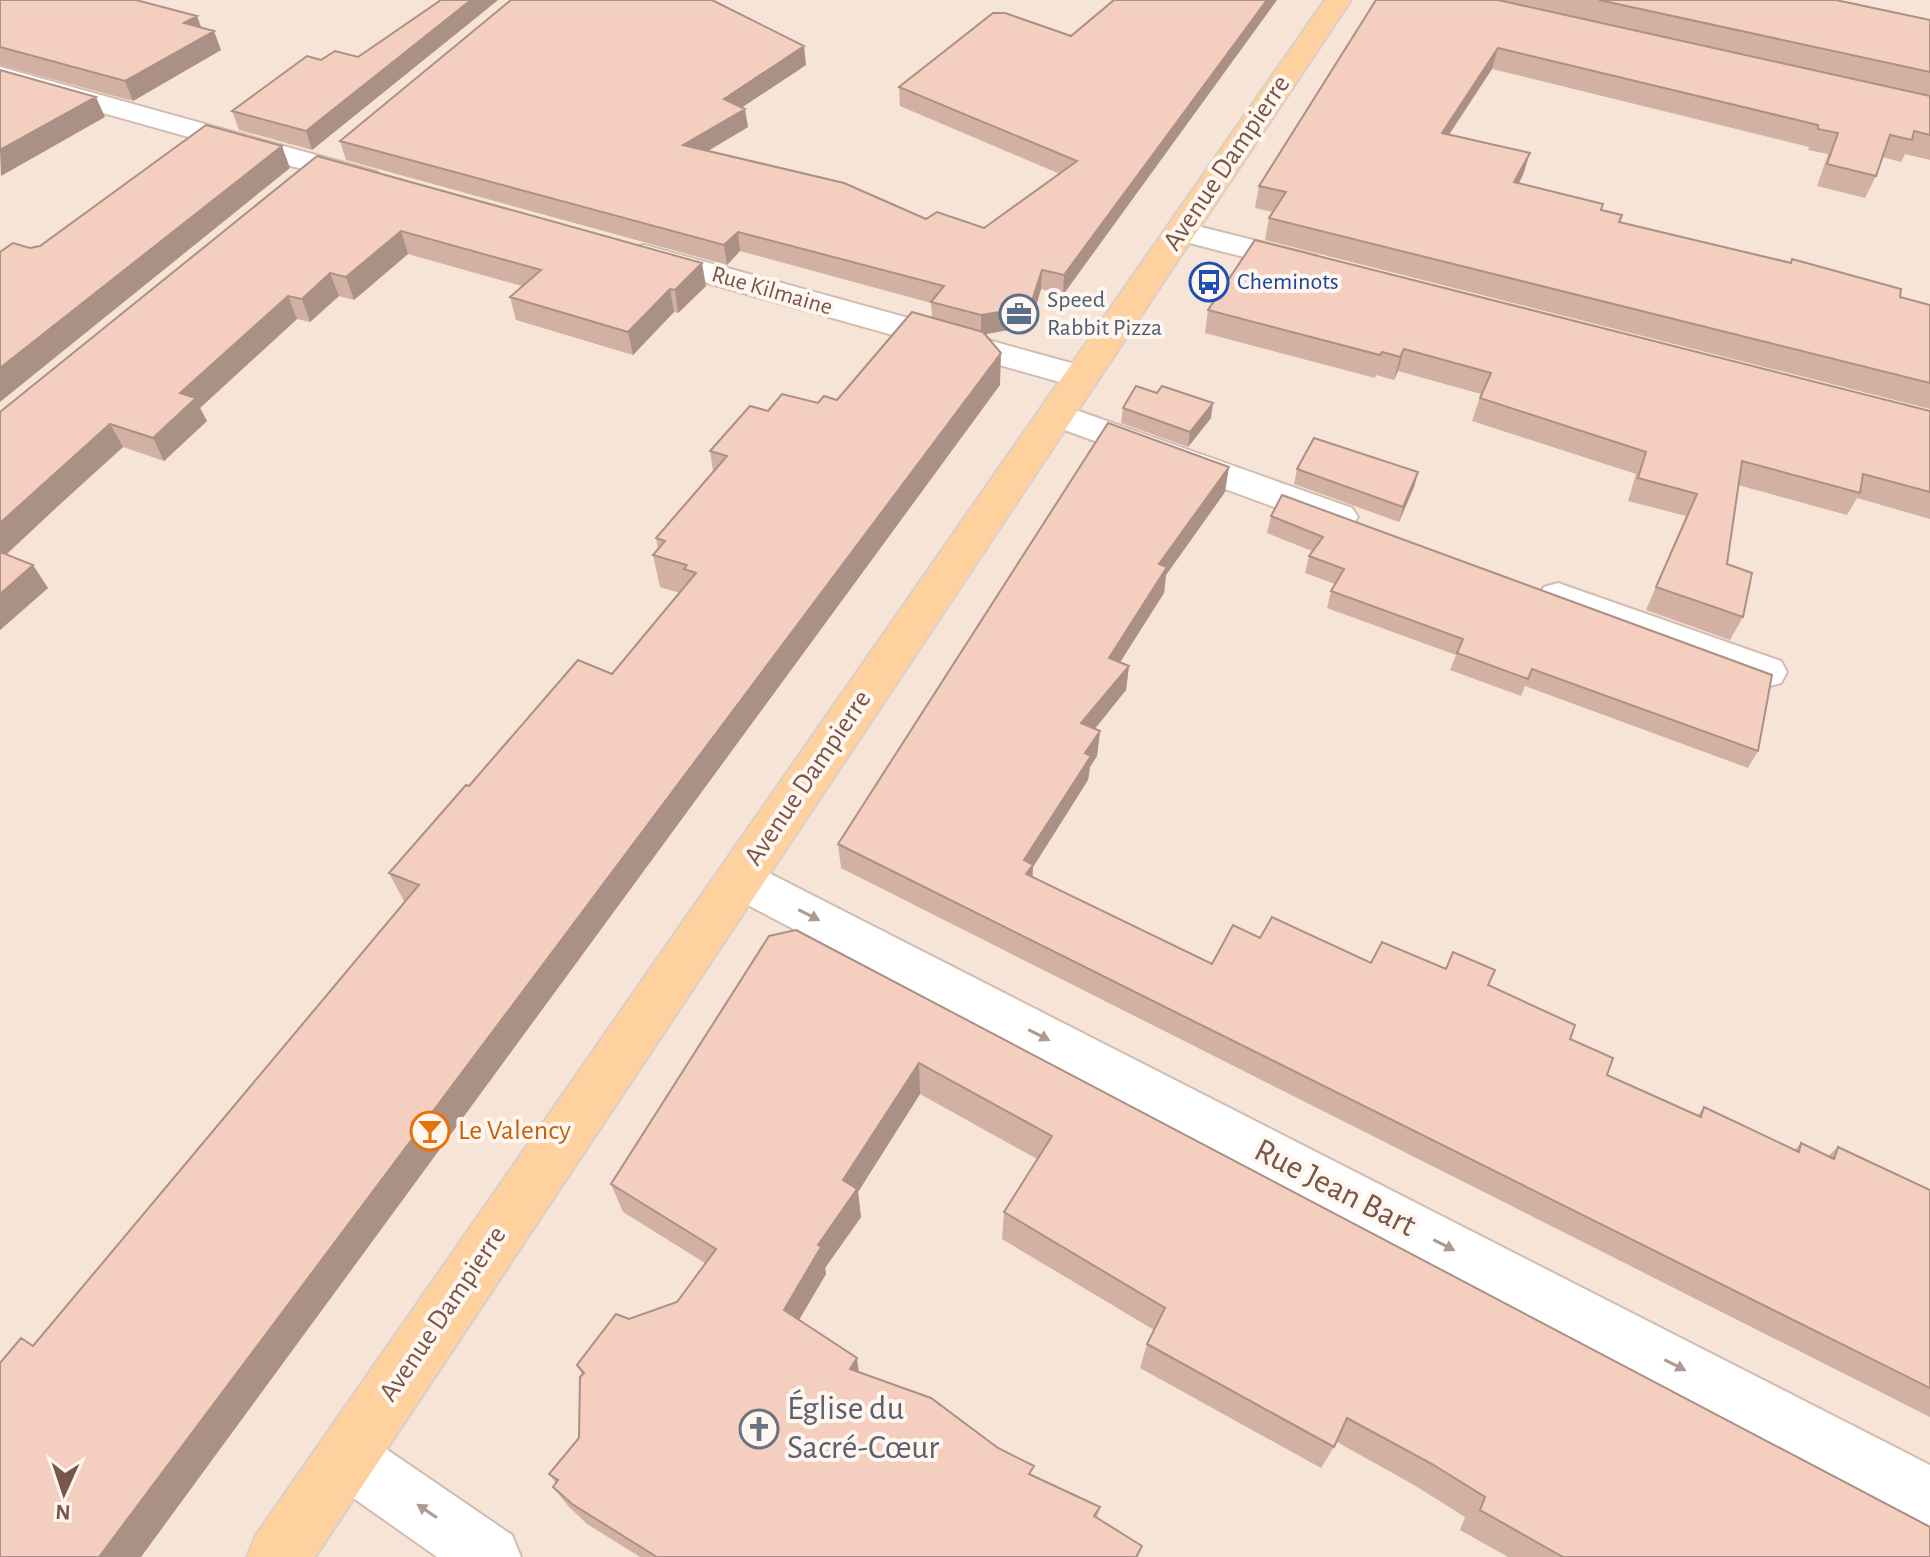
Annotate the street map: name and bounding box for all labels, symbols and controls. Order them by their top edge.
street label: Avenue Dampierre [1158,70,1296,256]
bus stop icon: Cheminots [1188,261,1230,303]
street label: Rue Kilmaine [709,262,835,320]
place label: Cheminots [1237,270,1339,294]
place label: Speed Rabbit Pizza [1047,288,1162,340]
office icon: Speed Rabbit Pizza [998,293,1040,335]
street label: Avenue Dampierre [739,685,877,871]
one-way arrow [797,908,820,922]
one-way arrow [1028,1028,1051,1041]
bar icon: Le Valency [409,1110,451,1152]
place label: Le Valency [458,1117,571,1145]
street label: Rue Jean Bart [1249,1133,1421,1243]
street label: Avenue Dampierre [374,1221,512,1407]
one-way arrow [1433,1238,1456,1252]
one-way arrow [1663,1358,1686,1371]
place label: Église du Sacré-Cœur [787,1389,939,1465]
church icon: Église du Sacré-Cœur [738,1408,780,1450]
north arrow [24,1453,104,1533]
text: N [55,1501,71,1523]
one-way arrow [416,1504,437,1519]

